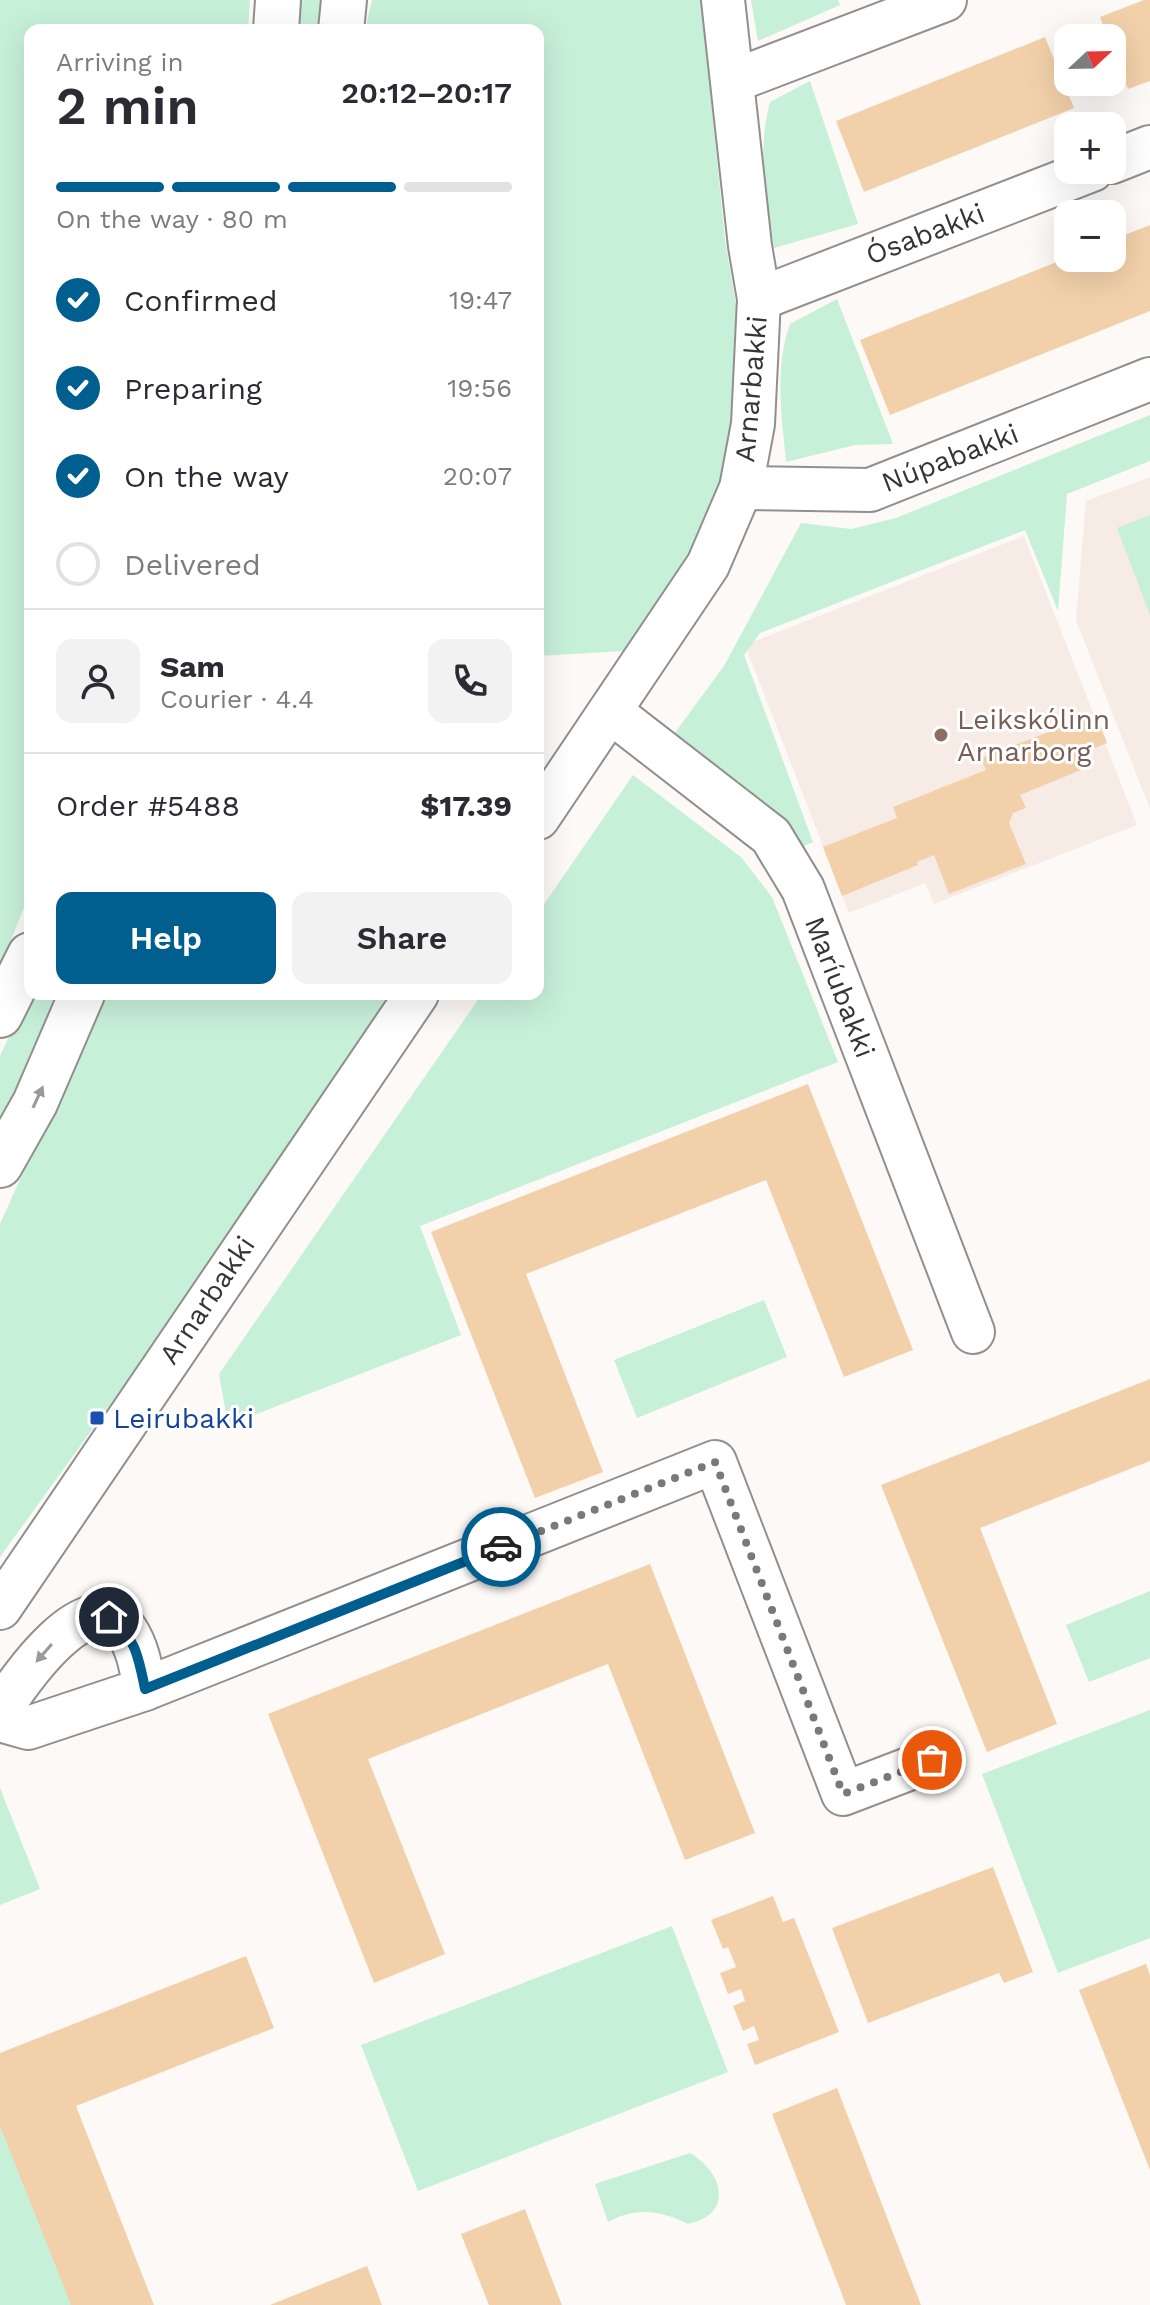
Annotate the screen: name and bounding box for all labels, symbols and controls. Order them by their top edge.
north arrow [1054,24,1126,96]
map controls [1054,24,1126,272]
text: Arriving in [56,47,184,77]
text: 20:12–20:17 [341,75,512,110]
text: 2 min [56,76,199,137]
button: + [1054,112,1126,184]
street label: Ósabakki [861,196,989,272]
button: − [1054,200,1126,272]
text: On the way · 80 m [56,204,288,234]
icon: check [56,278,100,322]
text: Confirmed [124,283,278,318]
text: 19:47 [449,285,512,315]
street label: Arnarbakki [728,314,774,464]
icon: check [56,366,100,410]
text: Preparing [124,371,262,406]
text: 19:56 [447,373,512,403]
street label: Núpabakki [877,417,1023,499]
icon: check [56,454,100,498]
text: On the way [124,459,289,494]
text: 20:07 [443,461,512,491]
text: Delivered [124,547,261,582]
button: person [56,639,140,723]
button: phone [428,639,512,723]
text: Sam [160,649,225,684]
text: Courier · 4.4 [160,684,314,714]
place label: Leikskólinn Arnarborg [957,703,1110,768]
marker: Leikskólinn Arnarborg [932,726,950,744]
text: Order #5488 [56,788,240,823]
text: $17.39 [420,788,512,823]
button: Help [56,892,276,984]
button: Share [292,892,512,984]
street label: Maríubakki [798,912,882,1062]
one-way arrow [31,1085,45,1108]
street label: Arnarbakki [152,1230,262,1370]
place label: Leirubakki [113,1402,254,1435]
marker: Leirubakki [88,1409,106,1427]
courier [461,1507,541,1587]
icon: car [479,1525,523,1569]
pin [75,1583,143,1651]
icon: home [87,1595,131,1639]
one-way arrow [35,1643,53,1662]
pin [898,1726,966,1794]
icon: bag [910,1738,954,1782]

